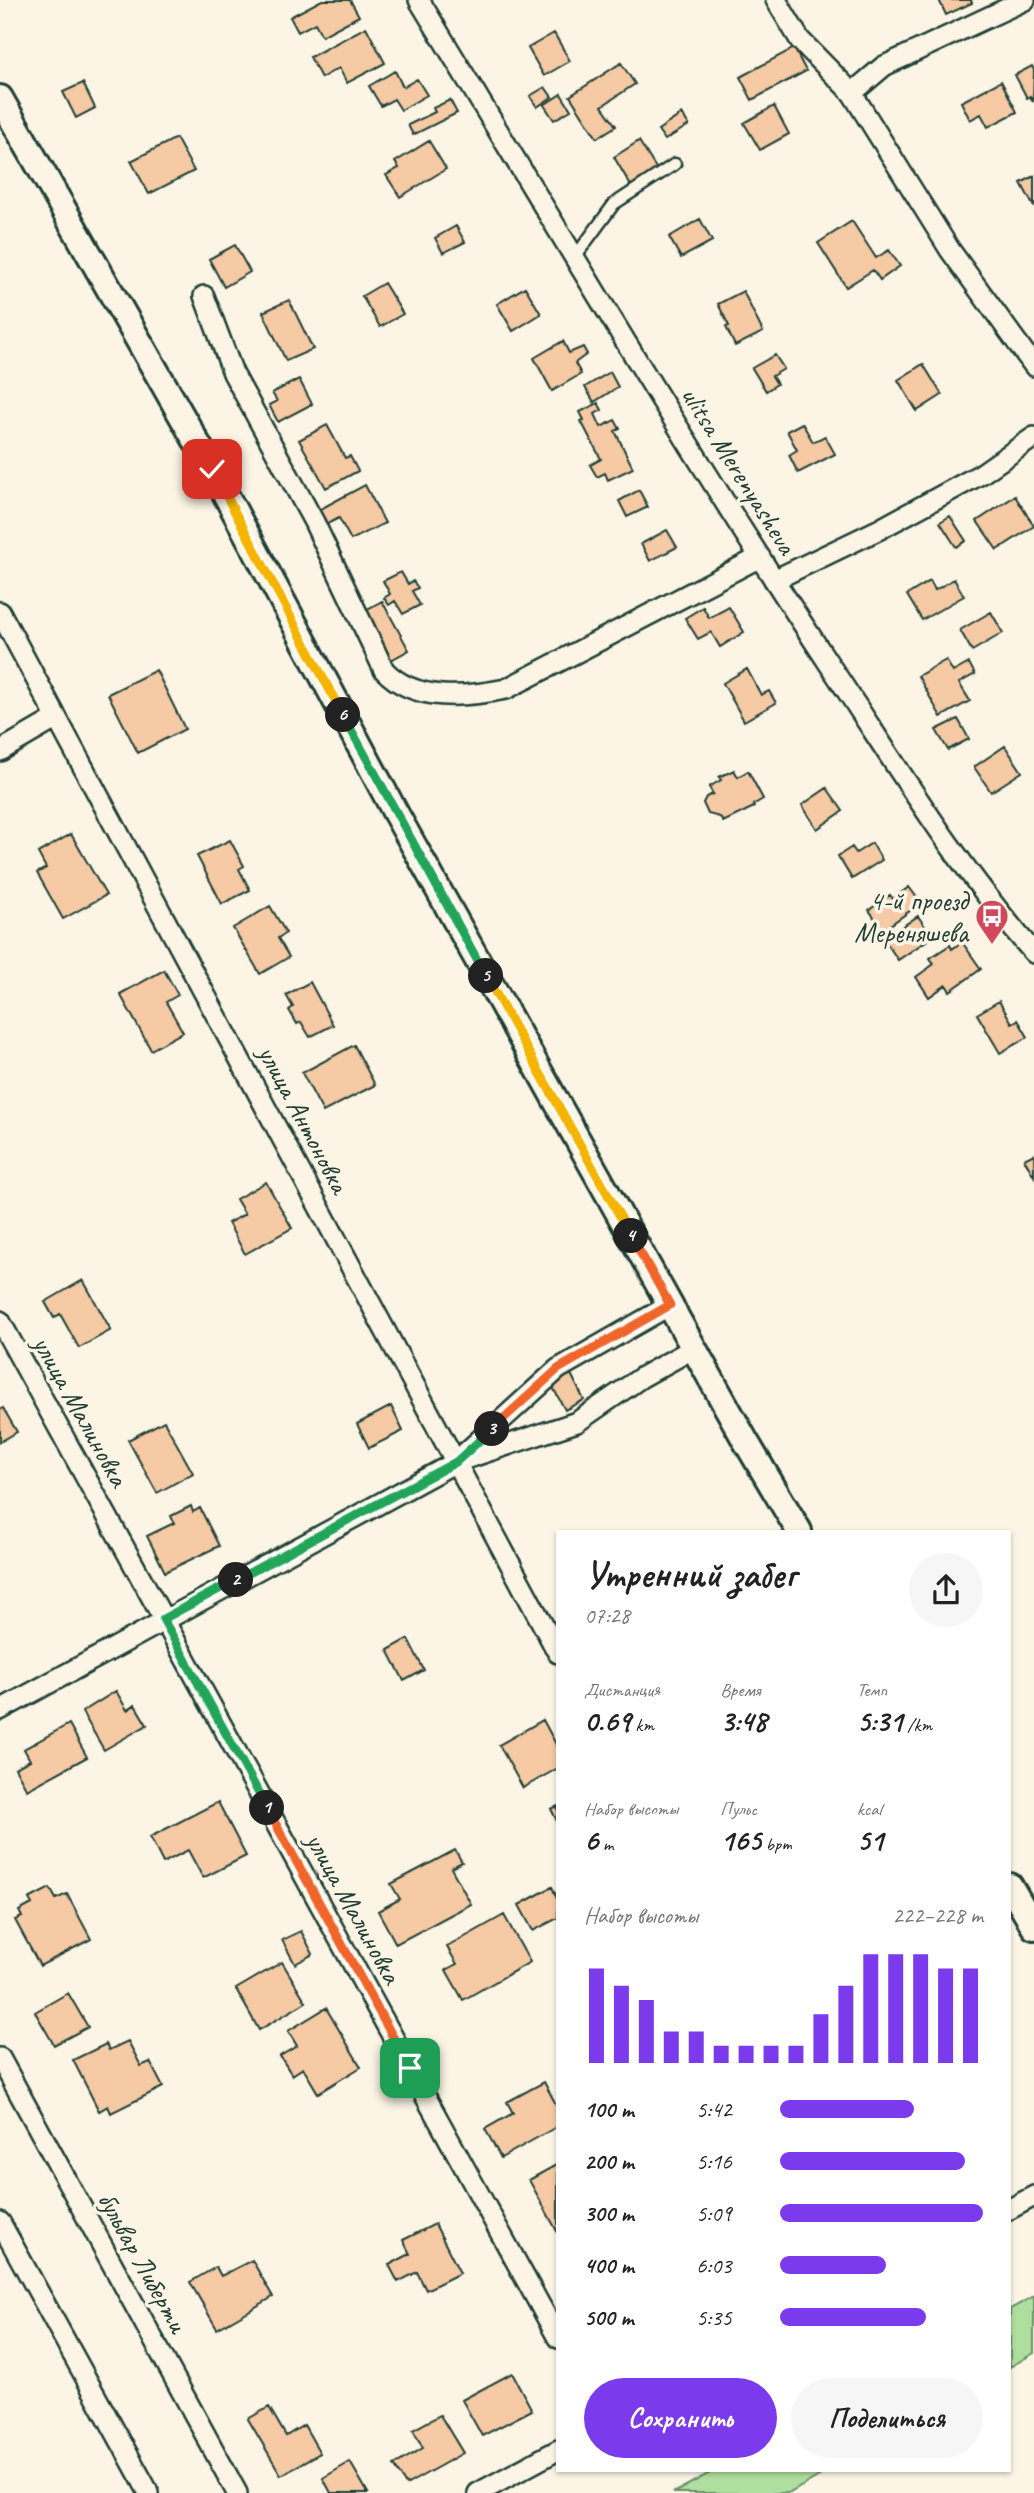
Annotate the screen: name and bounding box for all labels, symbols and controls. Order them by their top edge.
street label: ulitsa Merenyasheva [673,379,806,562]
pin [182,439,242,499]
icon: check [193,450,231,488]
pin: 6 [326,698,360,732]
text: 6 [338,702,347,726]
place label: 4-й проезд Мереняшева [854,883,971,950]
bus stop icon: 4-й проезд Мереняшева [973,897,1011,946]
pin: 5 [468,958,504,993]
text: 5 [481,963,490,987]
street label: улица Антоновка [249,1037,359,1201]
pin: 4 [614,1218,648,1254]
text: 4 [626,1223,635,1247]
street label: улица Малиновка [24,1328,138,1494]
pin: 3 [475,1412,510,1446]
text: 3 [487,1416,496,1440]
text: Утренний забег [584,1551,796,1598]
button: share [909,1553,983,1627]
pin: 2 [218,1562,254,1598]
text: 2 [231,1567,240,1591]
text: 07:28 [584,1601,630,1630]
text: Дистанция [584,1678,660,1702]
text: Время [720,1678,760,1702]
text: Темп [857,1678,887,1702]
text: 0.69 [584,1702,631,1740]
text: 3:48 [720,1702,767,1740]
text: 5:31 [857,1702,903,1740]
text: km [631,1713,654,1737]
text: /km [903,1713,932,1737]
pin: 1 [250,1790,284,1826]
text: 1 [262,1795,271,1819]
text: Набор высоты [584,1797,678,1821]
text: Пульс [720,1797,757,1821]
text: kcal [857,1797,882,1821]
text: 6 [584,1821,598,1859]
text: 165 [720,1821,761,1859]
text: 51 [857,1821,883,1859]
street label: улица Малиновка [297,1825,411,1991]
text: m [598,1832,613,1856]
text: bpm [761,1832,792,1856]
text: Набор высоты [584,1901,698,1930]
text: 222–228 m [892,1901,983,1930]
pin [380,2038,440,2098]
icon: arrive [391,2049,429,2087]
text: 100 m [584,2095,634,2124]
text: 5:42 [696,2095,732,2124]
text: 200 m [584,2147,634,2176]
text: 5:16 [696,2147,732,2176]
street label: бульвар Либерти [90,2185,197,2340]
text: 300 m [584,2199,634,2228]
text: 5:09 [696,2199,732,2228]
text: 400 m [584,2251,634,2280]
text: 6:03 [696,2251,732,2280]
text: 500 m [584,2303,633,2332]
text: 5:35 [696,2303,732,2332]
button: Сохранить [584,2378,777,2458]
button: Поделиться [791,2378,983,2458]

